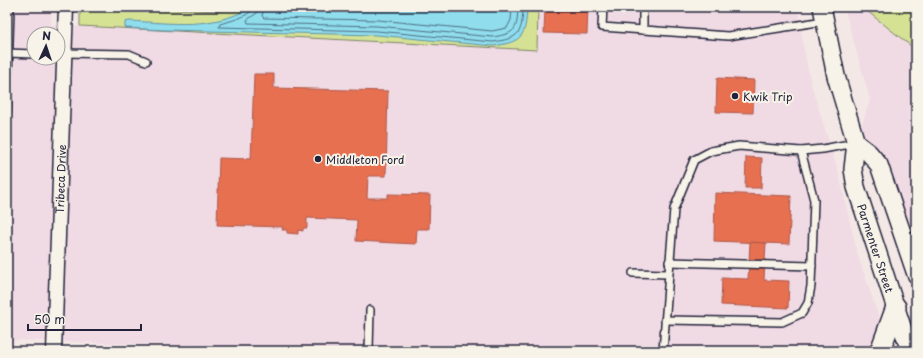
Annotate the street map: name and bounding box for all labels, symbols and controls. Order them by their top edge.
north arrow [26,26,66,66]
text: N [42,27,52,44]
place label: Kwik Trip [743,88,793,105]
marker: Kwik Trip [730,91,740,101]
street label: Tribeca Drive [50,144,70,214]
place label: Middleton Ford [326,151,405,168]
marker: Middleton Ford [313,154,323,164]
street label: Parmenter Street [854,201,899,295]
scale bar [28,306,141,332]
text: 50 m [34,310,65,328]

